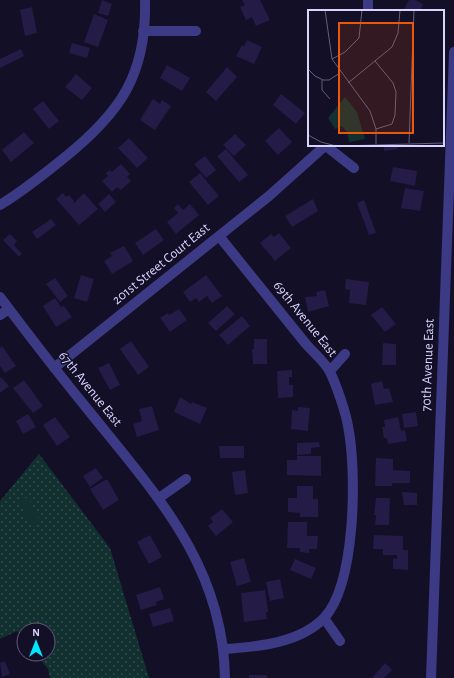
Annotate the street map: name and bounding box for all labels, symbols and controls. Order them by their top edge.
inset map [308,10,444,146]
street label: 201st Street Court East [110,220,213,307]
street label: 69th Avenue East [270,278,340,360]
street label: 70th Avenue East [419,318,437,412]
street label: 67th Avenue East [56,349,125,430]
north arrow [16,622,56,662]
text: N [32,627,40,638]

